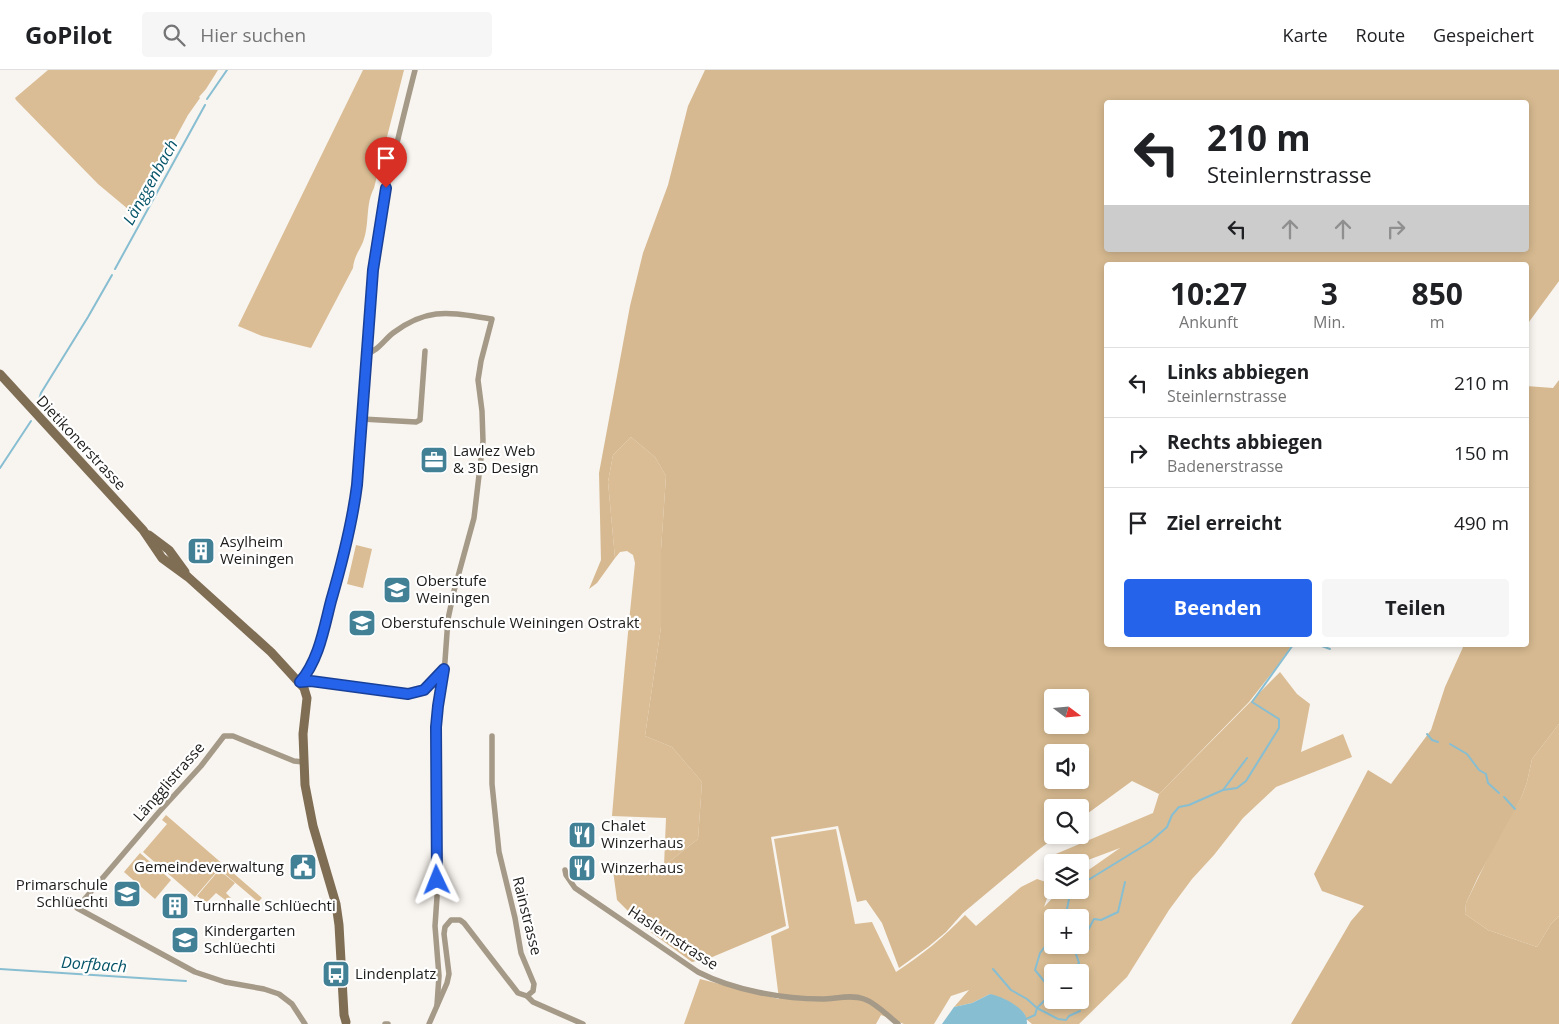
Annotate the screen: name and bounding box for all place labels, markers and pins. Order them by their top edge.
pin [365,137,407,188]
place label: Lawlez Web & 3D Design [453,440,539,477]
office icon: Lawlez Web & 3D Design [419,445,449,475]
place label: Asylheim Weiningen [220,531,294,568]
building icon: Asylheim Weiningen [186,536,216,566]
place label: Oberstufe Weiningen [416,570,490,607]
school or university icon: Oberstufe Weiningen [382,575,412,605]
school or university icon: Oberstufenschule Weiningen Ostrakt [347,608,377,638]
place label: Oberstufenschule Weiningen Ostrakt [381,612,639,632]
place label: Chalet Winzerhaus [601,815,683,852]
restaurant icon: Chalet Winzerhaus [567,820,597,850]
public building icon: Gemeindeverwaltung [288,852,318,882]
restaurant icon: Winzerhaus [567,853,597,883]
place label: Gemeindeverwaltung [134,856,284,876]
place label: Winzerhaus [601,857,683,877]
place label: Primarschule Schlüechti [16,874,108,911]
school or university icon: Primarschule Schlüechti [112,879,142,909]
building icon: Turnhalle Schlüechti [160,891,190,921]
place label: Turnhalle Schlüechti [194,895,336,915]
place label: Kindergarten Schlüechti [204,920,295,957]
school or university icon: Kindergarten Schlüechti [170,925,200,955]
bus stop icon: Lindenplatz [321,959,351,989]
place label: Lindenplatz [355,963,436,983]

